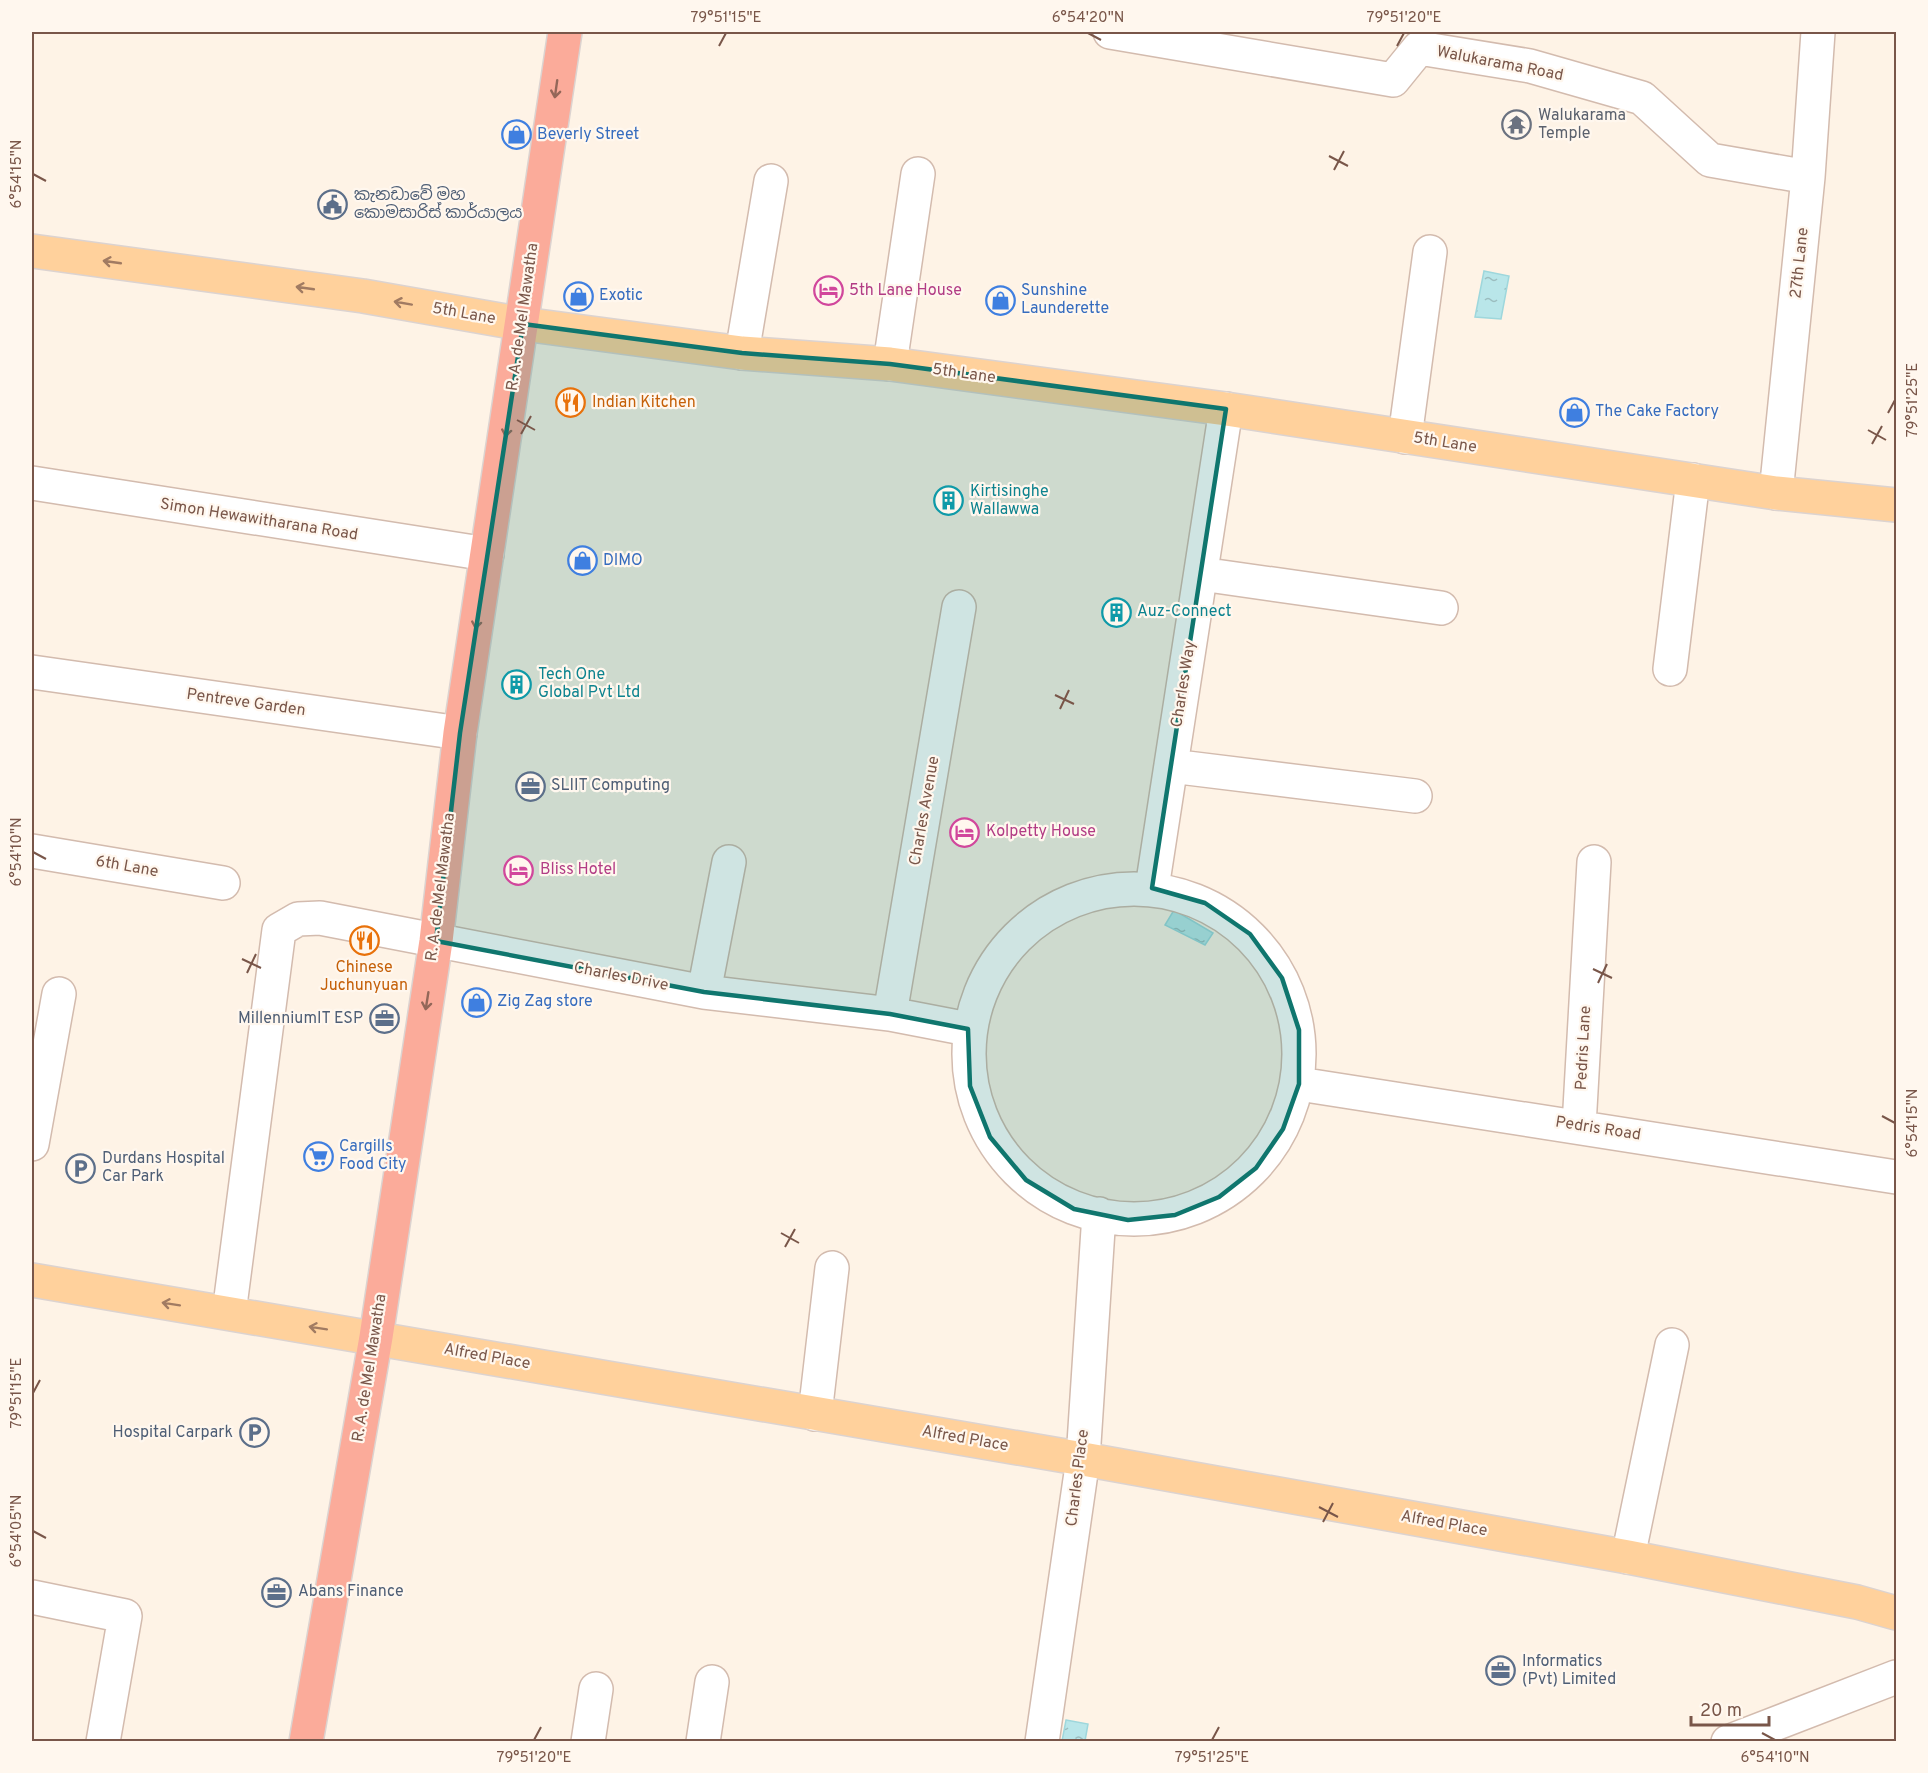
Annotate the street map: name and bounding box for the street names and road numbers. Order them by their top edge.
street label: Walukarama Road [1435,42,1565,86]
street label: 27th Lane [1786,226,1814,300]
street label: R. A. de Mel Mawatha [503,242,543,392]
street label: 5th Lane [431,299,497,329]
street label: 5th Lane [931,360,997,388]
street label: 5th Lane [1412,428,1478,458]
street label: Simon Hewawitharana Road [159,494,359,546]
street label: Charles Way [1167,639,1201,729]
street label: Pentreve Garden [185,685,307,721]
street label: Charles Avenue [906,755,944,867]
street label: R. A. de Mel Mawatha [422,812,460,962]
street label: 6th Lane [94,852,160,882]
street label: Charles Drive [572,958,670,996]
street label: Pedris Lane [1572,1005,1596,1091]
street label: Pedris Road [1554,1112,1642,1146]
street label: R. A. de Mel Mawatha [348,1293,392,1443]
street label: Alfred Place [442,1340,532,1374]
street label: Alfred Place [920,1422,1010,1456]
street label: Charles Place [1062,1428,1094,1528]
street label: Alfred Place [1399,1507,1489,1541]

